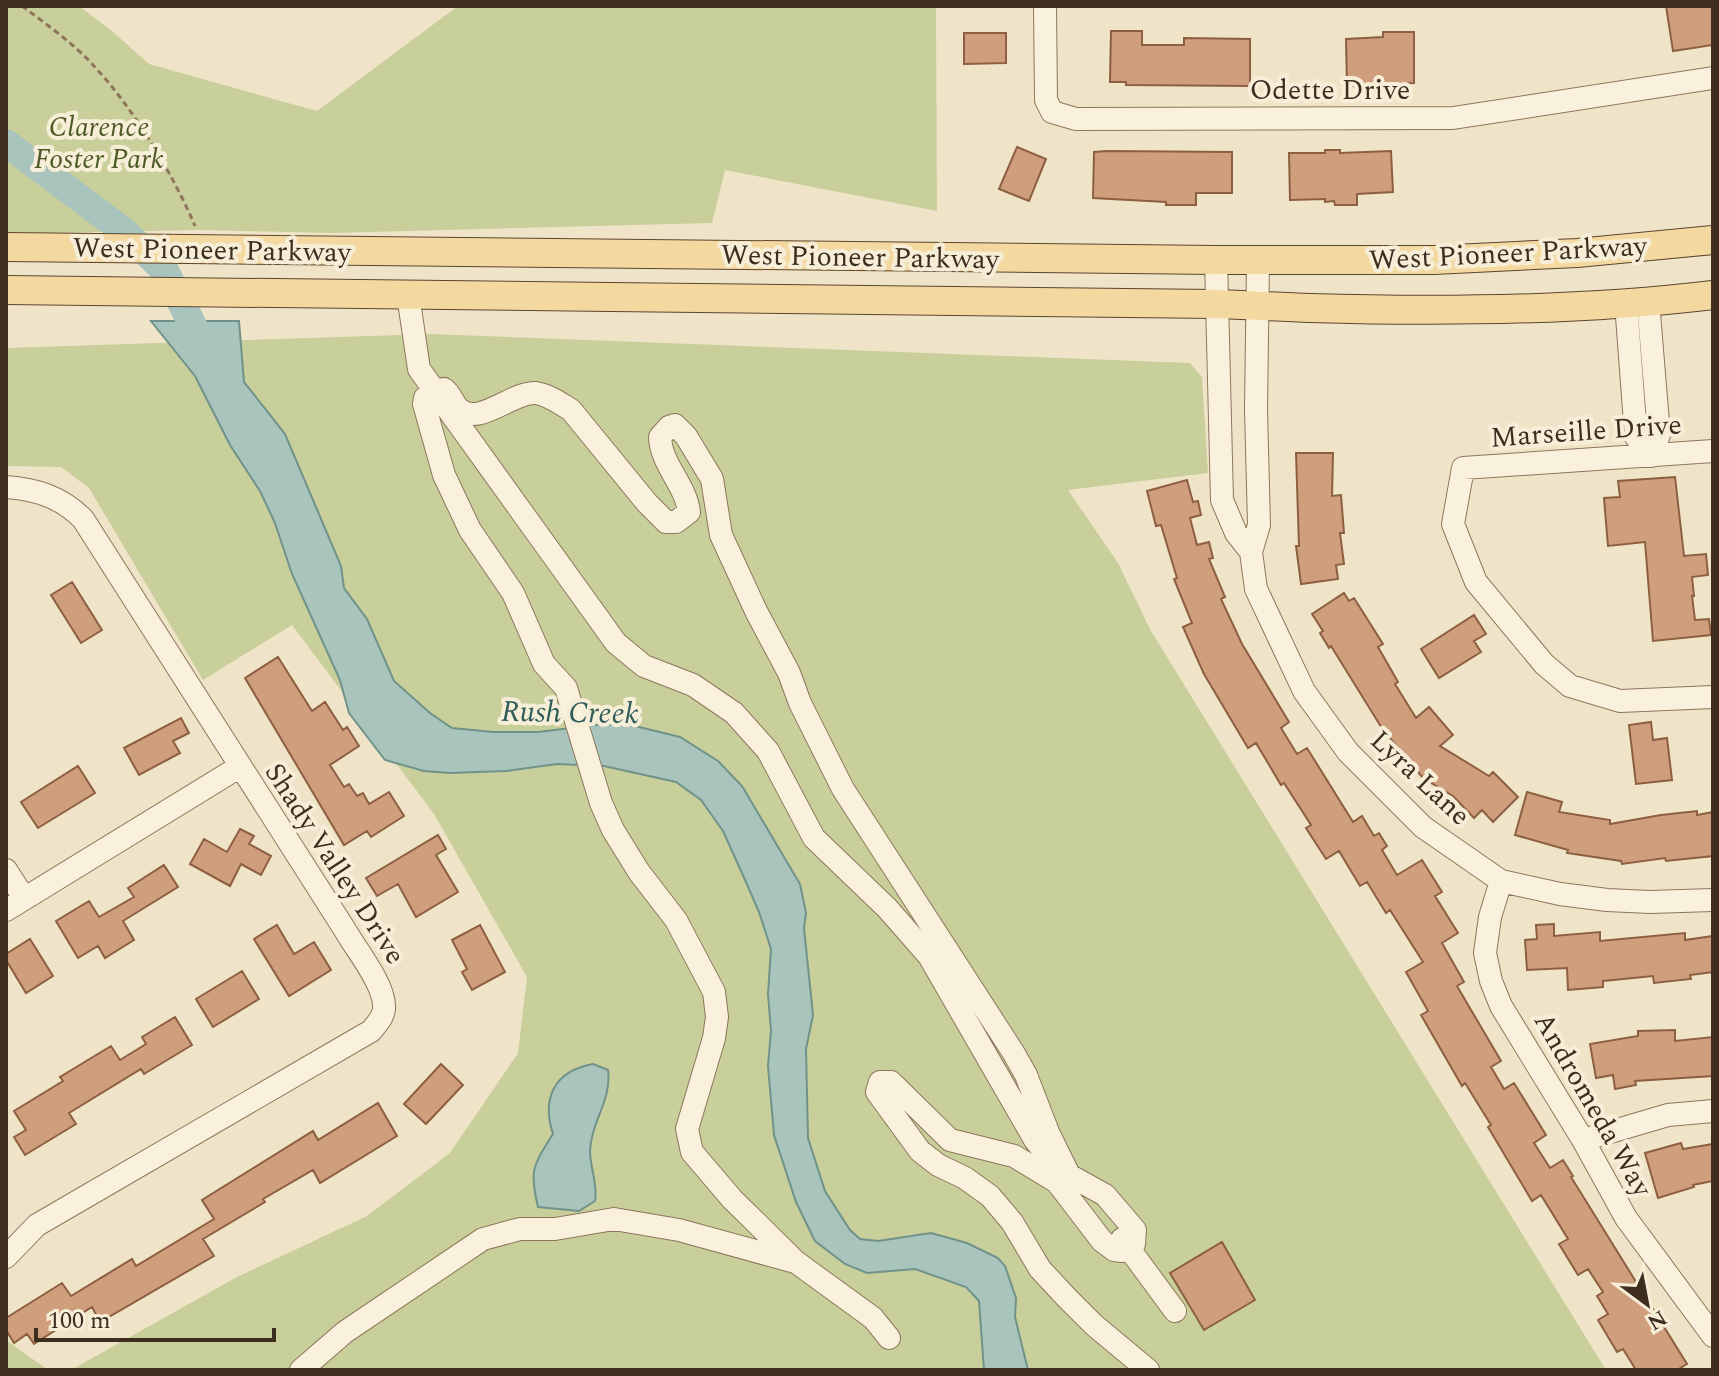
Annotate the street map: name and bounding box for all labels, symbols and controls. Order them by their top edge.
street label: Odette Drive [1250,69,1410,112]
park label: Clarence Foster Park [34,106,164,181]
street label: West Pioneer Parkway [1368,225,1650,282]
street label: West Pioneer Parkway [72,227,353,274]
street label: West Pioneer Parkway [720,234,1001,281]
street label: Marseille Drive [1489,403,1683,460]
water label: Rush Creek [501,689,639,737]
street label: Lyra Lane [1360,720,1480,836]
street label: Shady Valley Drive [253,755,416,973]
street label: Andromeda Way [1522,1004,1664,1207]
north arrow [1607,1264,1687,1344]
scale bar [36,1292,274,1342]
text: N [1640,1301,1673,1338]
text: 100 m [48,1303,111,1339]

